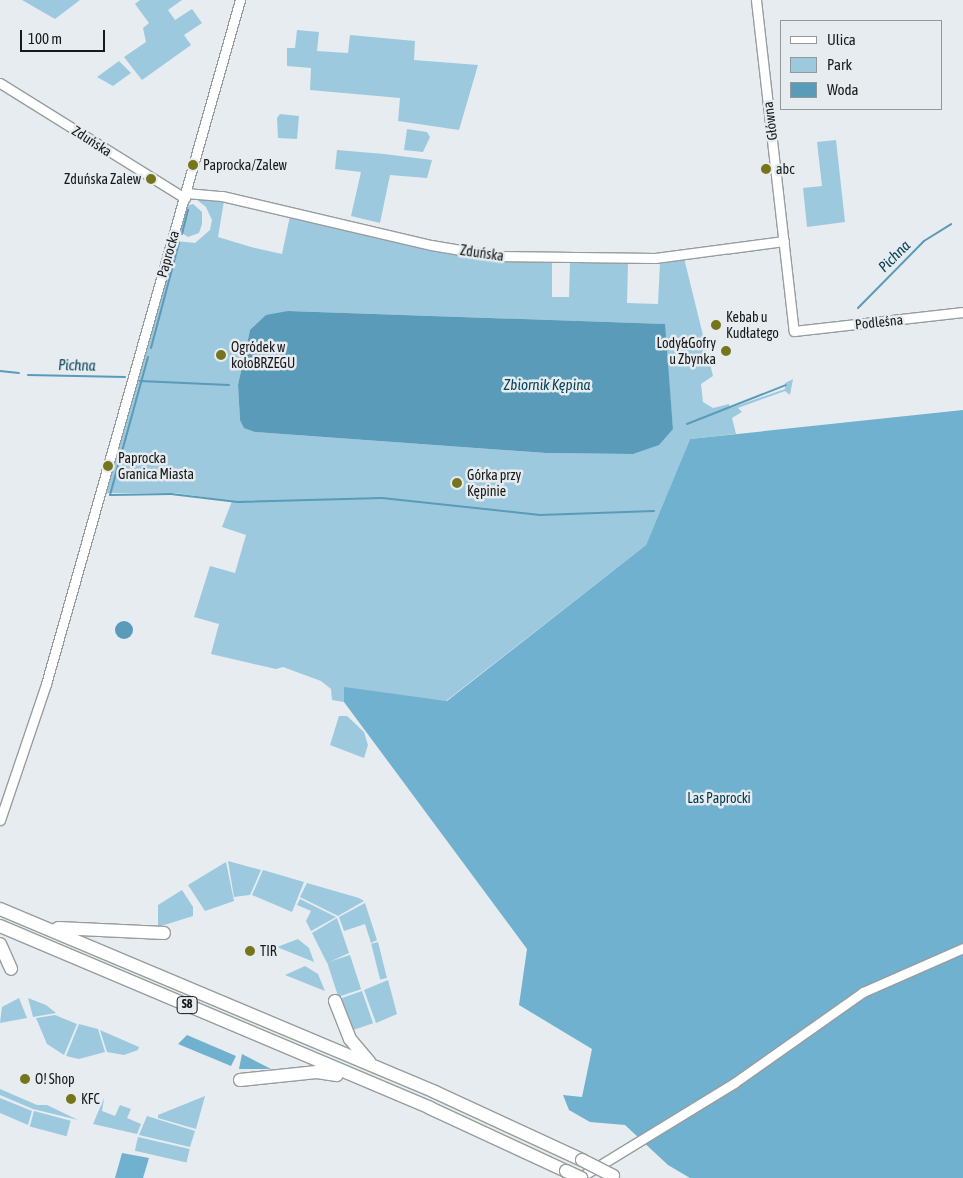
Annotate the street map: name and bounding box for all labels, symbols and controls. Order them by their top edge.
scale bar [22,20,108,52]
legend [780,20,943,110]
text: 100 m [28,30,62,47]
text: Ulica [827,31,856,48]
text: Park [827,56,852,73]
text: Woda [827,81,859,98]
street label: Główna [759,101,781,141]
street label: Zduńska [69,122,115,160]
place label: Paprocka/Zalew [203,157,287,173]
marker: Paprocka/Zalew [187,159,199,171]
place label: abc [776,161,794,177]
marker: abc [760,163,772,175]
place label: Zduńska Zalew [64,171,141,187]
marker: Zduńska Zalew [145,173,157,185]
street label: Paprocka [153,228,183,280]
water label: Pichna [874,236,914,276]
street label: Zduńska [459,242,505,264]
place label: Kebab u Kudłatego [726,309,779,342]
street label: Podleśna [854,311,904,333]
marker: Kebab u Kudłatego [710,319,722,331]
place label: Lody&Gofry u Zbynka [657,335,716,368]
place label: Ogródek w kołoBRZEGU [231,339,295,372]
marker: Lody&Gofry u Zbynka [720,345,732,357]
marker: Ogródek w kołoBRZEGU [215,349,227,361]
water label: Pichna [58,356,96,374]
water label: Zbiornik Kępina [504,376,590,394]
place label: Paprocka Granica Miasta [118,450,194,482]
marker: Paprocka Granica Miasta [102,460,114,472]
place label: Górka przy Kępinie [467,467,521,500]
marker: Górka przy Kępinie [451,477,463,489]
park label: Las Paprocki [687,790,751,806]
place label: TIR [260,943,277,959]
marker: TIR [244,945,256,957]
road number: S8 [176,996,198,1014]
place label: O! Shop [35,1071,75,1087]
marker: O! Shop [19,1073,31,1085]
place label: KFC [81,1091,100,1107]
marker: KFC [65,1093,77,1105]

